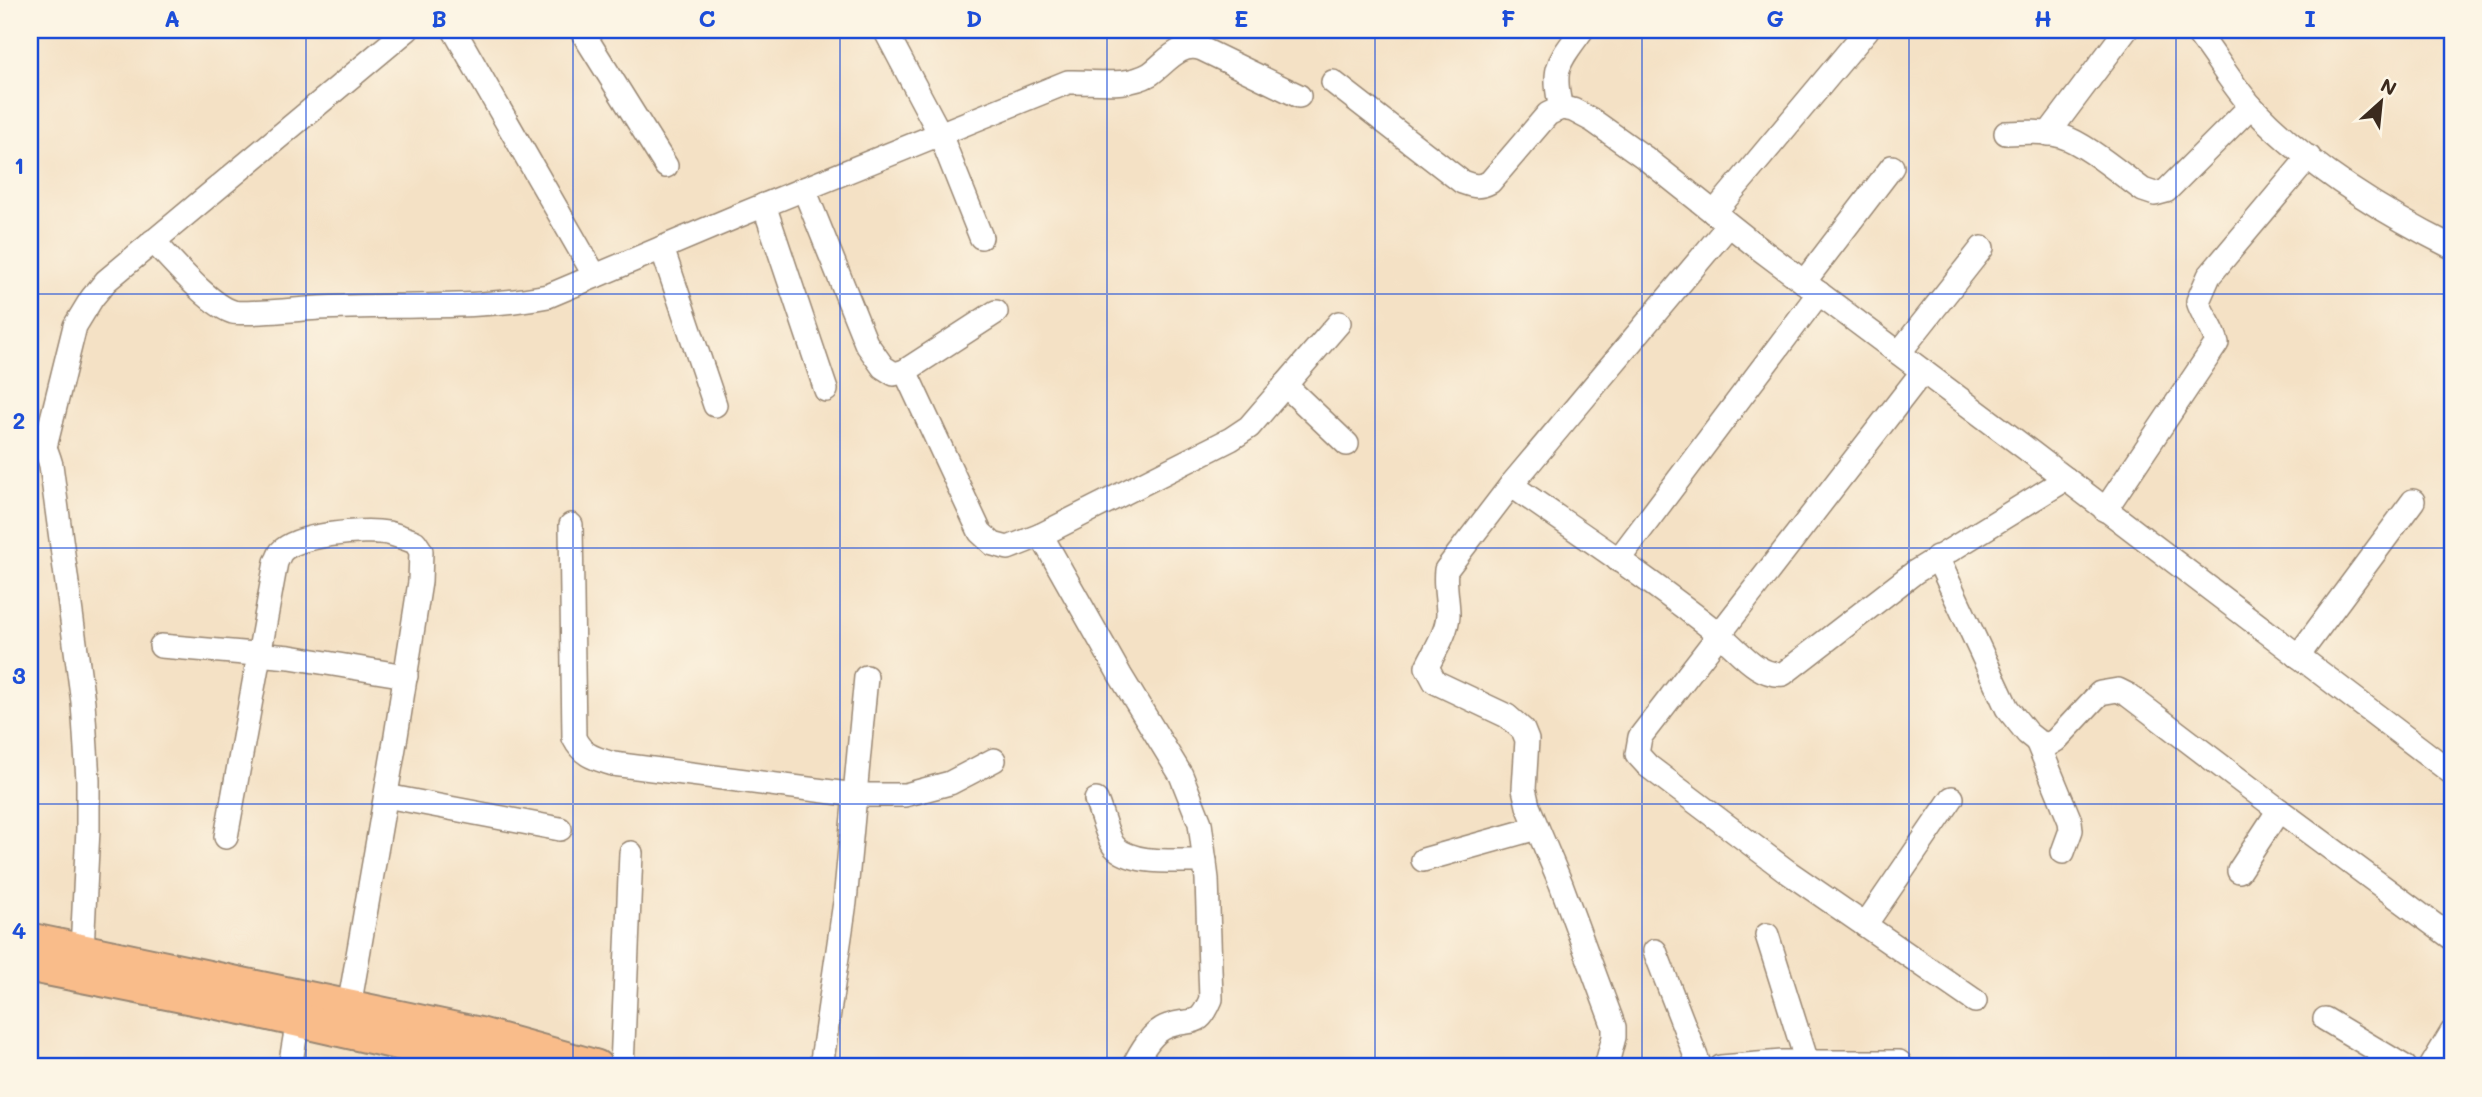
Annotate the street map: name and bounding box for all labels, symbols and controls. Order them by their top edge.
text: A [164,3,180,33]
text: B [431,3,447,33]
text: C [698,3,716,33]
text: D [966,3,982,33]
text: E [1234,3,1248,33]
text: F [1501,3,1515,33]
text: G [1766,3,1784,33]
text: H [2034,3,2052,33]
text: I [2304,3,2316,33]
north arrow [2346,66,2416,136]
text: N [2377,72,2401,101]
text: 1 [14,150,24,180]
text: 2 [13,405,25,435]
text: 3 [12,660,26,690]
text: 4 [12,915,26,945]

